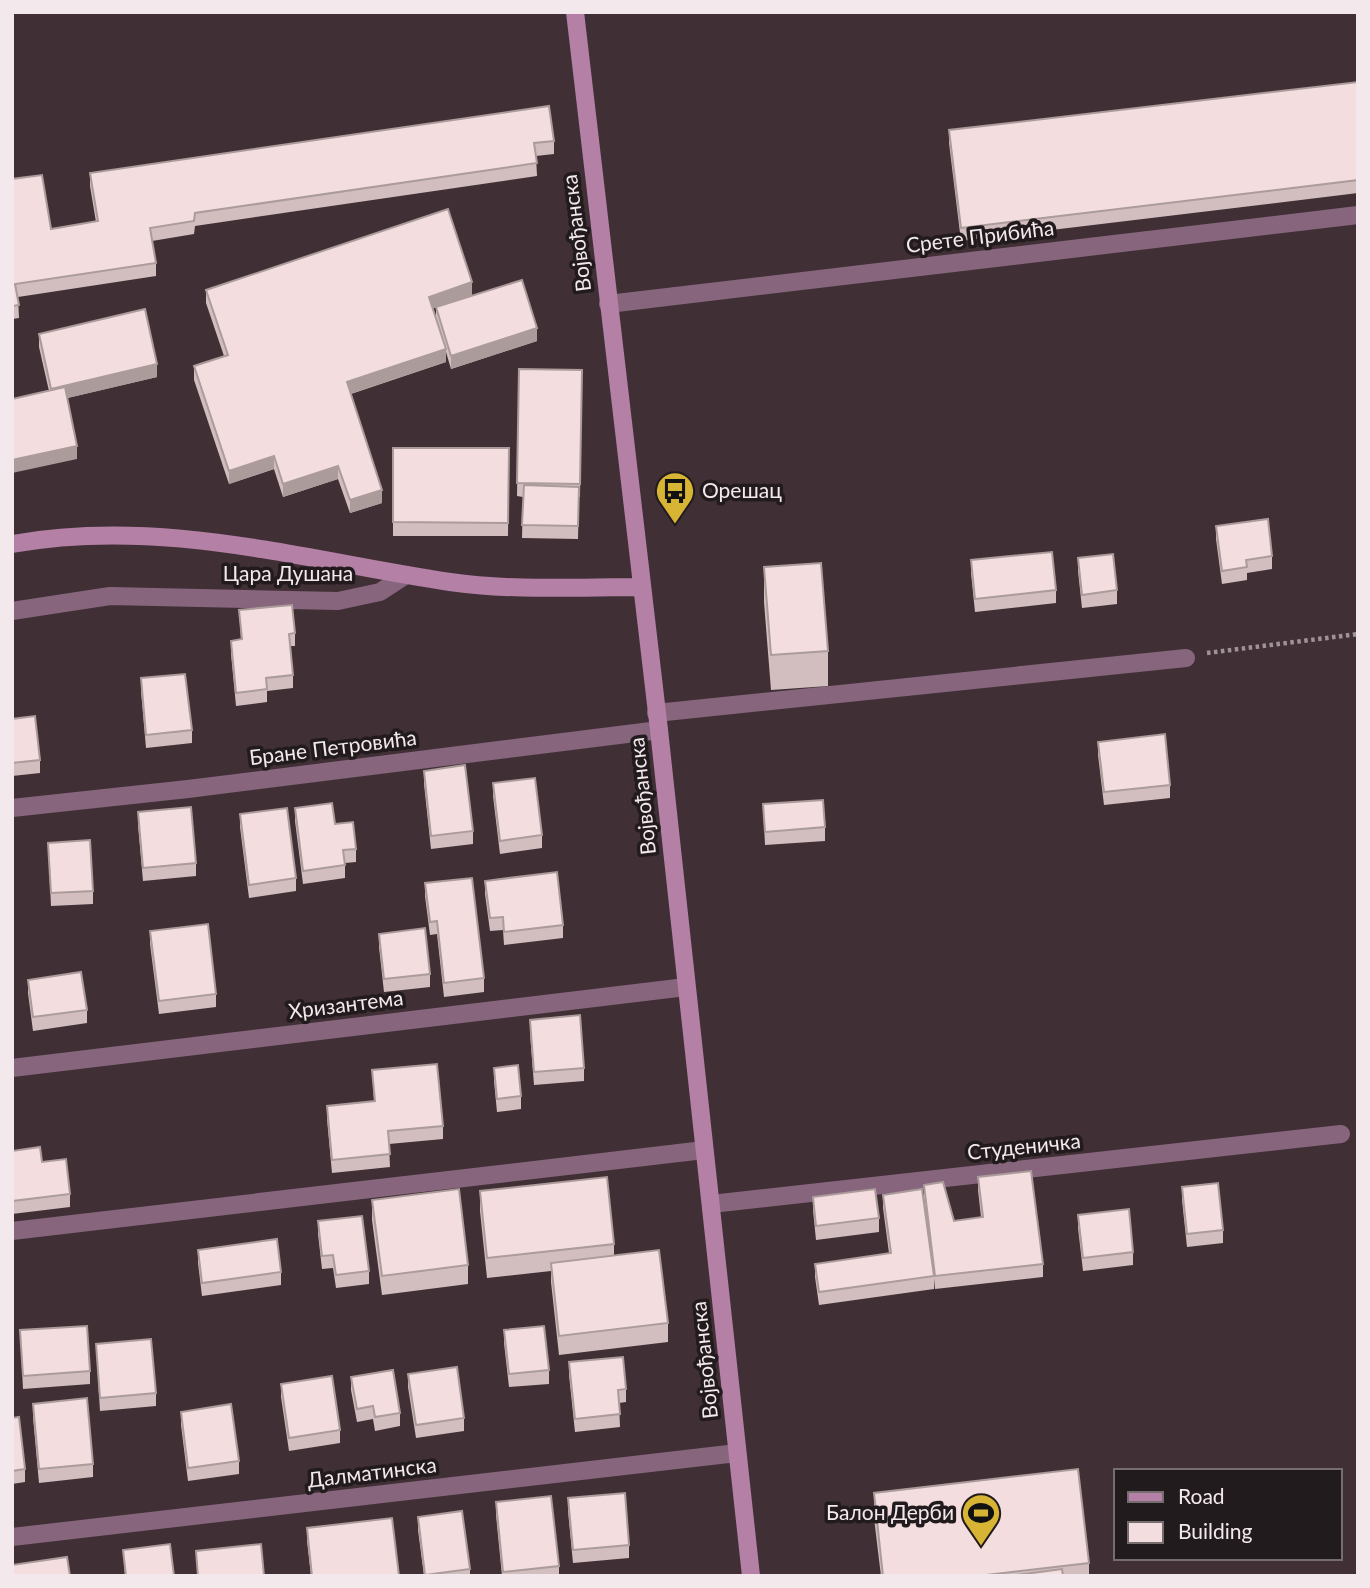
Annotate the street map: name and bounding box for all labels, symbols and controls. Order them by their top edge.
street label: Војвођанска [556,173,595,293]
street label: Срете Прибића [904,214,1055,257]
bus stop icon: Орешац [654,470,696,525]
place label: Орешац [702,477,782,502]
street label: Цара Душана [223,560,353,585]
street label: Бране Петровића [248,724,418,769]
street label: Војвођанска [623,736,660,856]
street label: Хризантема [287,984,405,1023]
street label: Студеничка [966,1127,1082,1164]
street label: Војвођанска [685,1300,722,1420]
street label: Далматинска [306,1451,438,1492]
legend [1114,1469,1342,1560]
text: Road [1178,1483,1225,1508]
sports icon: Балон Дерби [960,1492,1002,1547]
place label: Балон Дерби [826,1499,954,1524]
text: Building [1178,1518,1253,1543]

